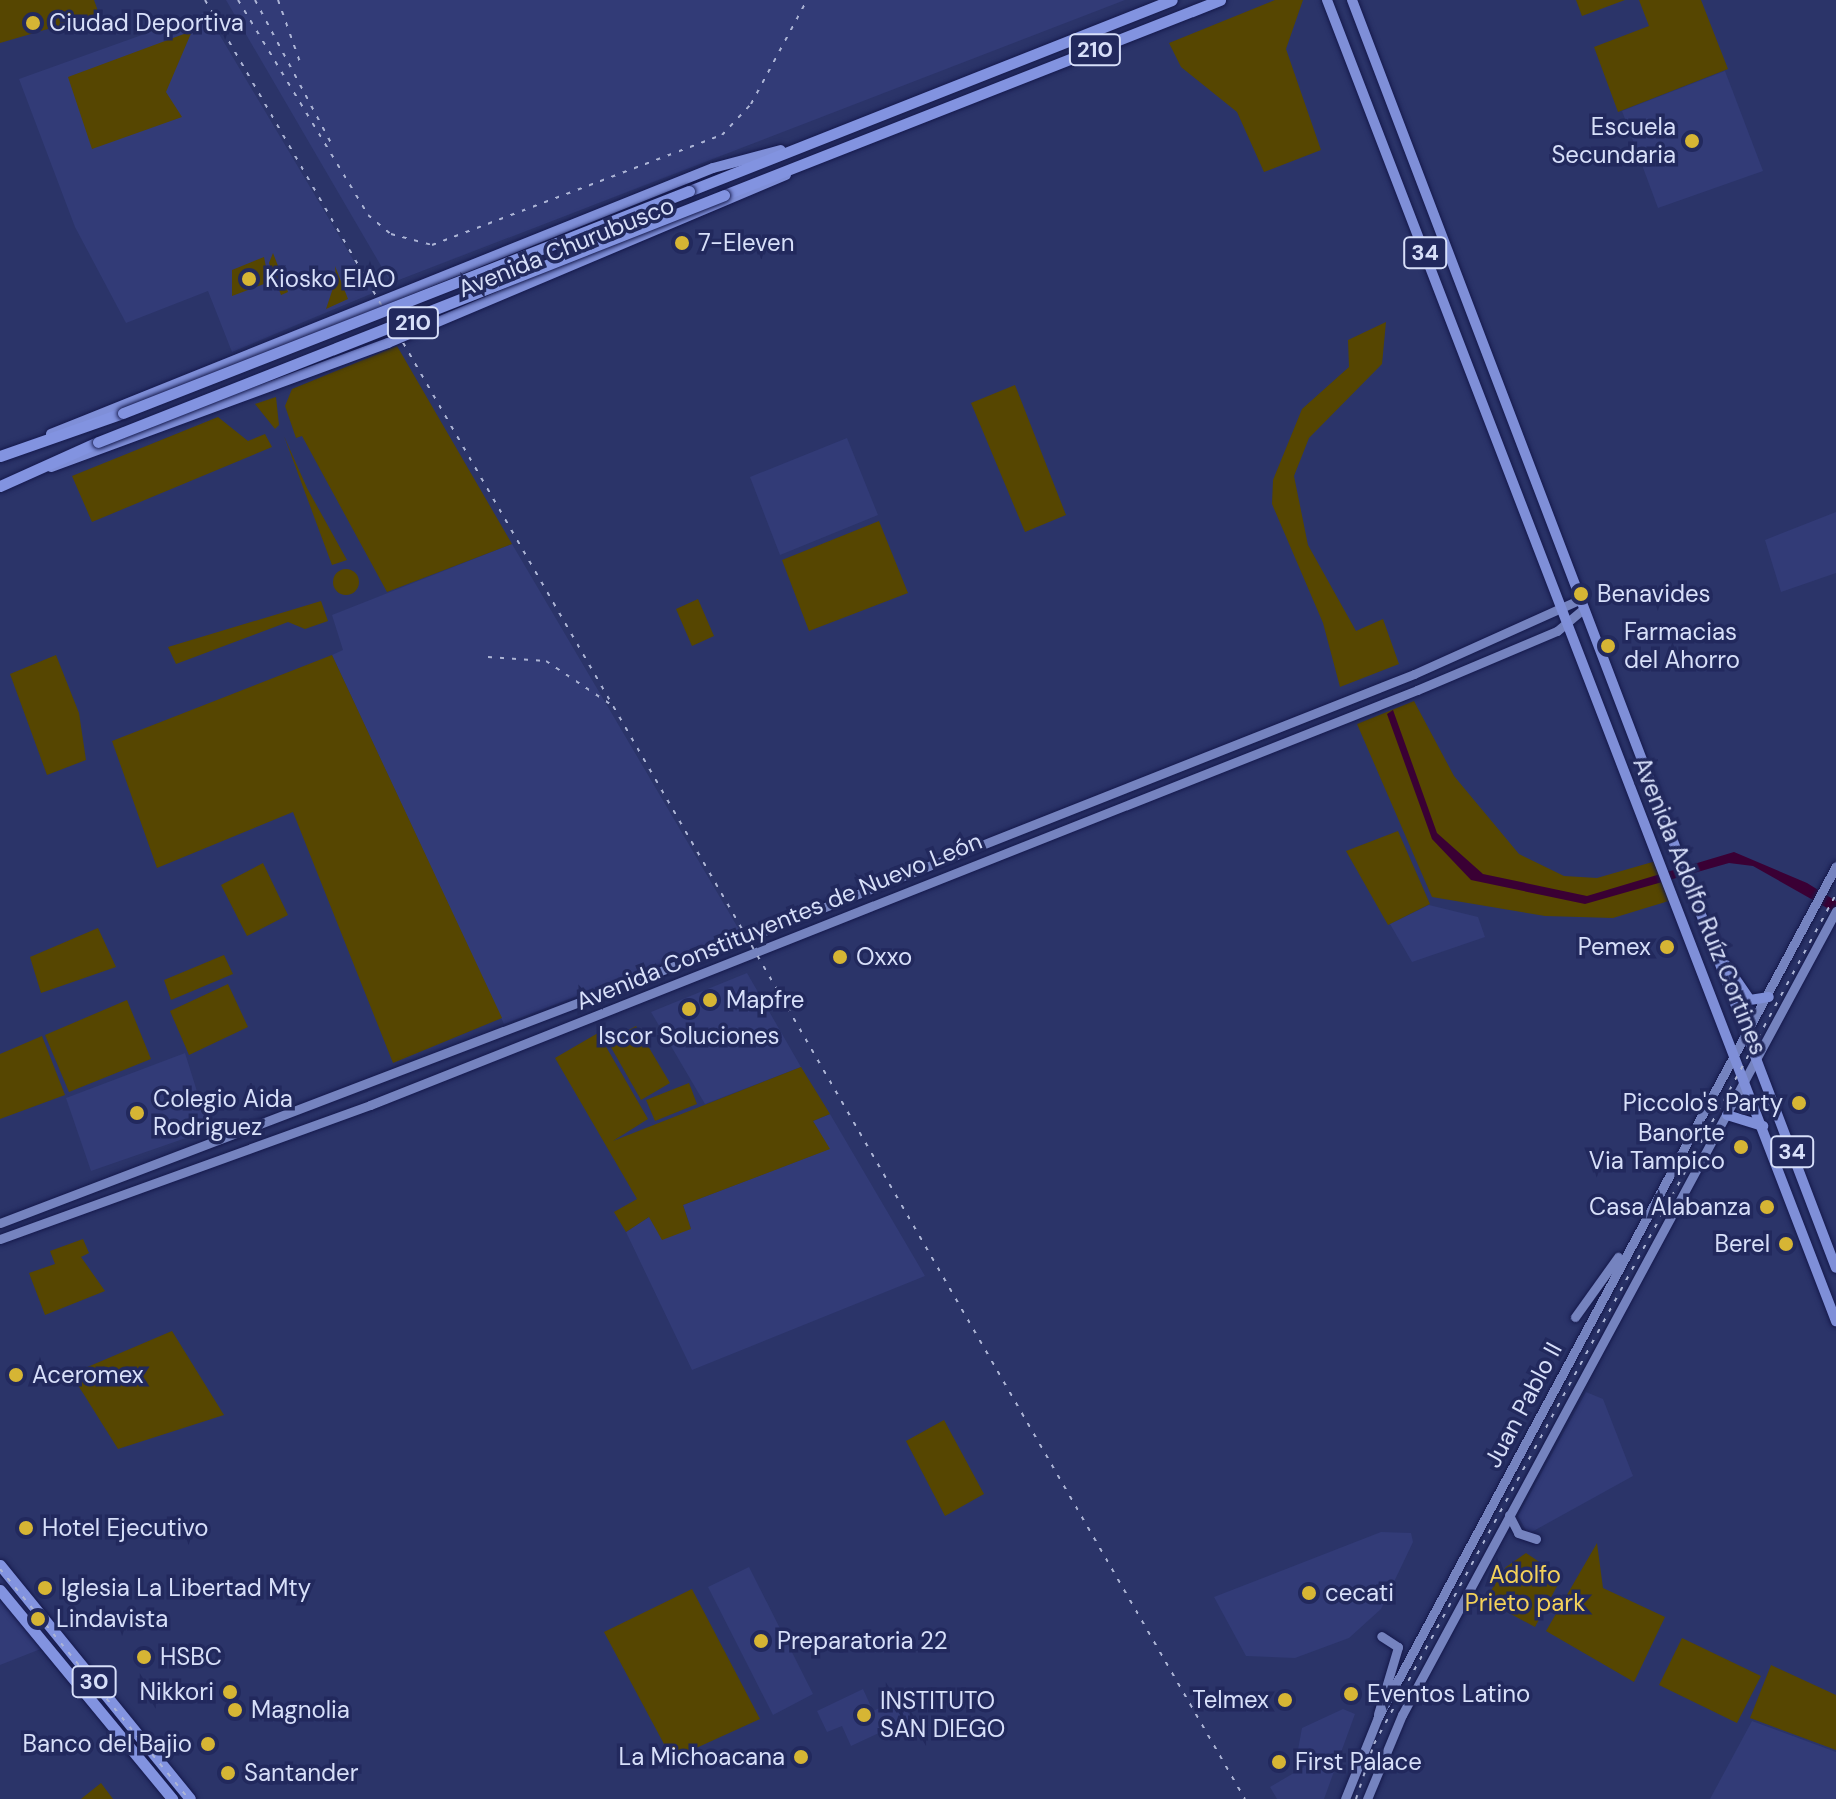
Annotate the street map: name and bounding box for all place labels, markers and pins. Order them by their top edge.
place label: Ciudad Deportiva [49,9,244,37]
marker: Ciudad Deportiva [24,14,42,32]
place label: Escuela Secundaria [1551,113,1676,169]
marker: Escuela Secundaria [1683,132,1701,150]
place label: 7-Eleven [698,229,795,257]
marker: 7-Eleven [673,234,691,252]
place label: Kiosko EIAO [265,265,396,293]
marker: Kiosko EIAO [240,270,258,288]
place label: Benavides [1597,580,1711,608]
marker: Benavides [1572,585,1590,603]
place label: Farmacias del Ahorro [1624,618,1740,674]
marker: Farmacias del Ahorro [1599,637,1617,655]
place label: Pemex [1578,933,1651,961]
marker: Pemex [1658,938,1676,956]
place label: Oxxo [856,943,912,971]
marker: Oxxo [831,948,849,966]
place label: Mapfre [726,986,804,1014]
marker: Mapfre [701,991,719,1009]
marker: Iscor Soluciones [680,1000,698,1018]
place label: Iscor Soluciones [598,1022,780,1050]
place label: Colegio Aida Rodriguez [153,1085,293,1141]
place label: Piccolo's Party [1623,1089,1783,1117]
marker: Piccolo's Party [1790,1094,1808,1112]
marker: Colegio Aida Rodriguez [128,1104,146,1122]
place label: Banorte Via Tampico [1589,1119,1725,1175]
marker: Banorte Via Tampico [1732,1138,1750,1156]
place label: Casa Alabanza [1589,1193,1751,1221]
marker: Casa Alabanza [1758,1198,1776,1216]
place label: Berel [1714,1230,1770,1258]
marker: Berel [1777,1235,1795,1253]
place label: Aceromex [32,1361,144,1389]
marker: Aceromex [7,1366,25,1384]
place label: Hotel Ejecutivo [42,1514,208,1542]
marker: Hotel Ejecutivo [17,1519,35,1537]
place label: Iglesia La Libertad Mty [61,1574,311,1602]
marker: Iglesia La Libertad Mty [36,1579,54,1597]
place label: cecati [1325,1579,1394,1607]
marker: cecati [1300,1584,1318,1602]
place label: Lindavista [56,1605,168,1633]
marker: Lindavista [27,1608,49,1630]
place label: Preparatoria 22 [777,1627,948,1655]
marker: Preparatoria 22 [752,1632,770,1650]
place label: HSBC [160,1643,222,1671]
marker: HSBC [135,1648,153,1666]
place label: Nikkori [139,1678,214,1706]
place label: Eventos Latino [1367,1680,1530,1708]
marker: Nikkori [221,1683,239,1701]
marker: Eventos Latino [1342,1685,1360,1703]
place label: Telmex [1192,1686,1269,1714]
place label: INSTITUTO SAN DIEGO [880,1687,1005,1743]
marker: Telmex [1276,1691,1294,1709]
place label: Magnolia [251,1696,350,1724]
marker: Magnolia [226,1701,244,1719]
marker: INSTITUTO SAN DIEGO [855,1706,873,1724]
place label: Banco del Bajio [23,1730,192,1758]
marker: Banco del Bajio [199,1735,217,1753]
place label: La Michoacana [619,1743,785,1771]
marker: La Michoacana [792,1748,810,1766]
place label: First Palace [1295,1748,1422,1776]
marker: First Palace [1270,1753,1288,1771]
place label: Santander [244,1759,359,1787]
marker: Santander [219,1764,237,1782]

